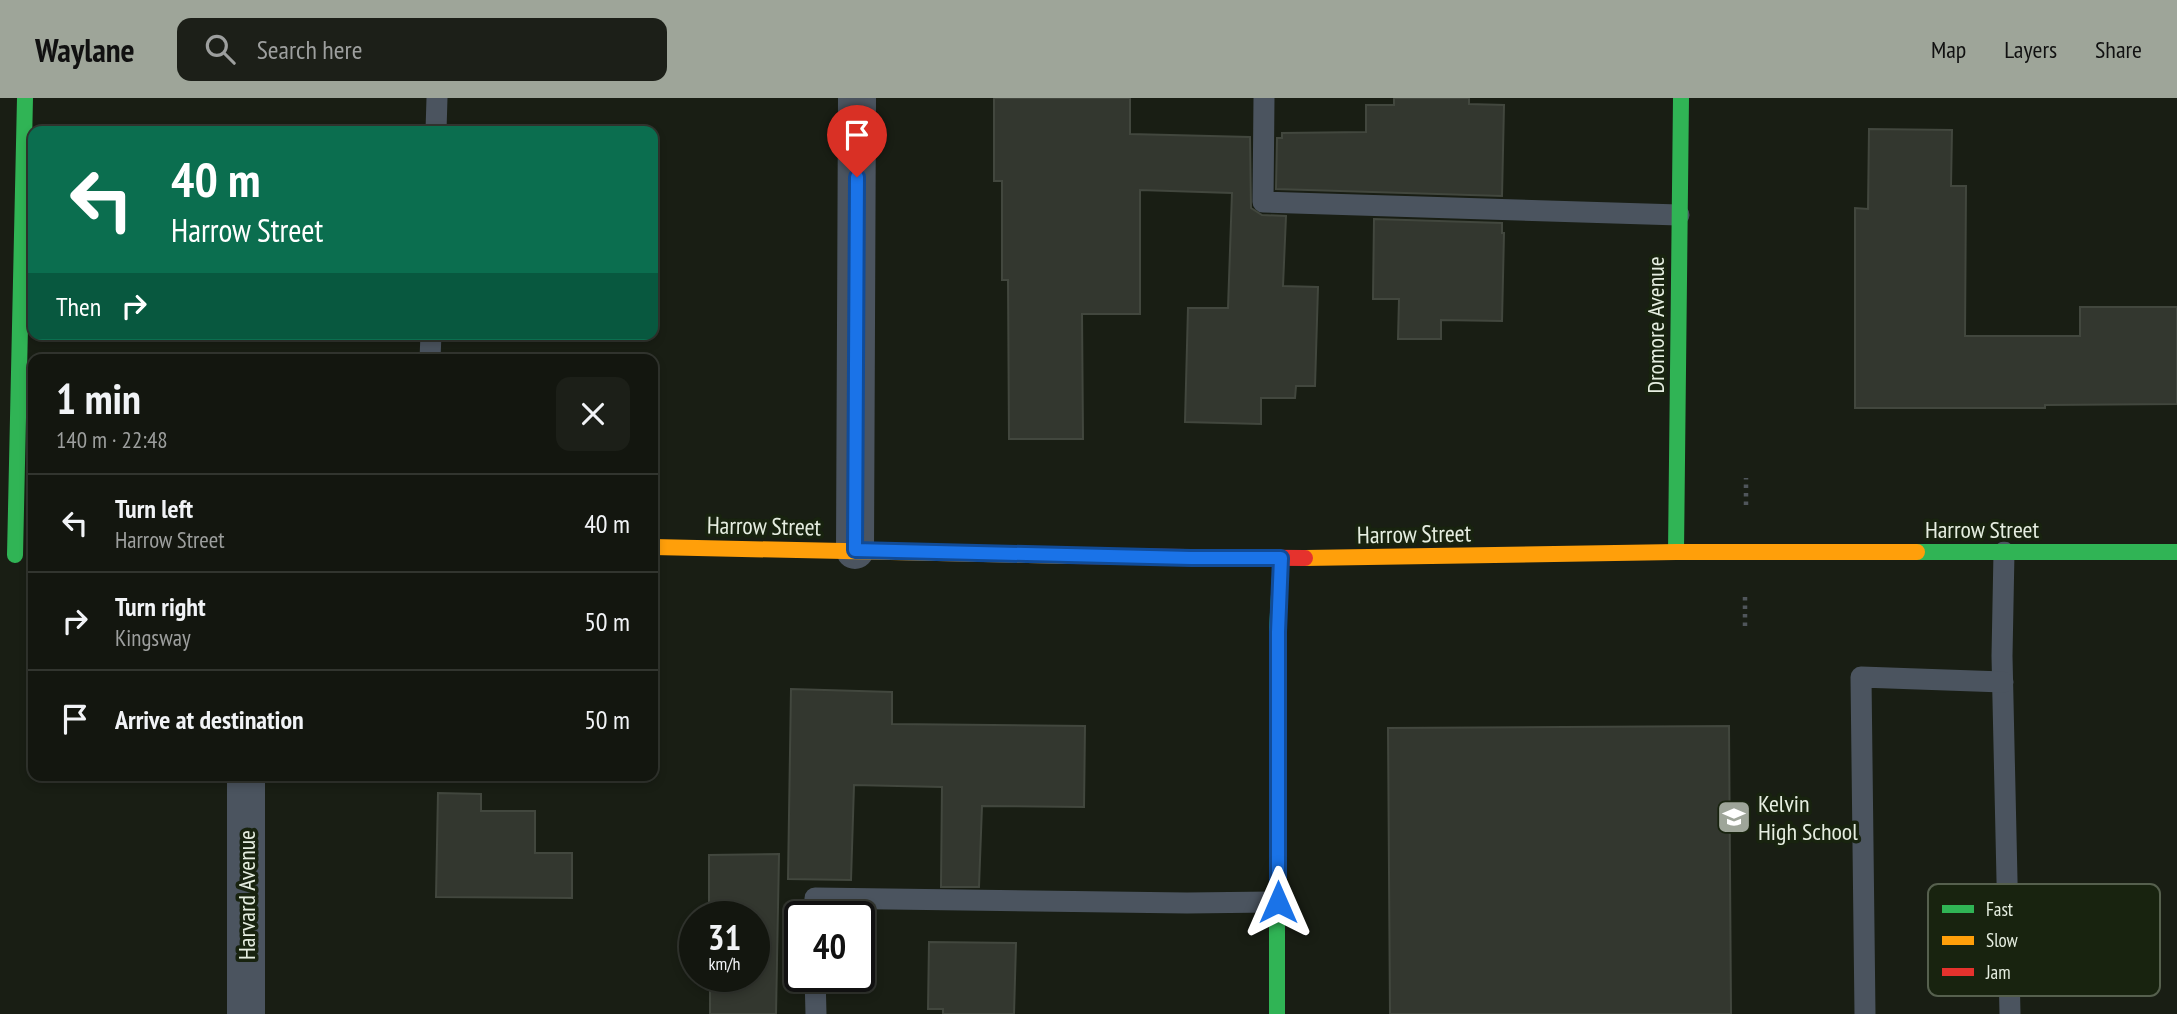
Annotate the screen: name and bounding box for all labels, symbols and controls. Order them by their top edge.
search box [177,18,667,81]
text: Waylane [35,28,135,71]
icon: search [201,30,239,68]
text: Search here [257,33,362,66]
text: Map [1931,34,1966,65]
text: Layers [2004,34,2057,65]
text: Share [2095,34,2142,65]
pin [827,105,887,177]
icon: arrive [838,116,876,154]
text: 40 m [171,147,260,211]
icon: left [56,154,147,245]
text: Harrow Street [171,209,323,251]
street label: Dromore Avenue [1640,256,1671,394]
icon: right [115,287,153,325]
text: Then [56,290,101,323]
text: 1 min [56,371,141,426]
button: close [556,377,630,451]
text: 140 m · 22:48 [56,425,168,454]
text: Turn left [115,492,193,525]
icon: left [56,504,94,542]
text: 40 m [584,507,630,540]
street label: Harrow Street [707,510,822,543]
street label: Harrow Street [1925,514,2040,545]
street label: Harrow Street [1357,517,1472,550]
text: Harrow Street [115,525,224,554]
text: Turn right [115,590,206,623]
icon: right [56,602,94,640]
text: 50 m [584,605,630,638]
text: Kingsway [115,623,191,652]
icon: arrive [56,700,94,738]
text: Arrive at destination [115,703,304,736]
text: 50 m [584,703,630,736]
place label: Kelvin High School [1758,788,1858,847]
school or university icon: Kelvin High School [1715,798,1753,836]
street label: Harvard Avenue [231,830,262,960]
position arrow [1241,865,1315,939]
legend [1928,884,2160,996]
text: Fast [1986,897,2014,921]
speed limit sign: 40 [784,901,875,992]
text: 31 [708,914,741,960]
text: Slow [1986,928,2019,952]
text: km/h [709,952,740,975]
text: Jam [1985,960,2011,984]

